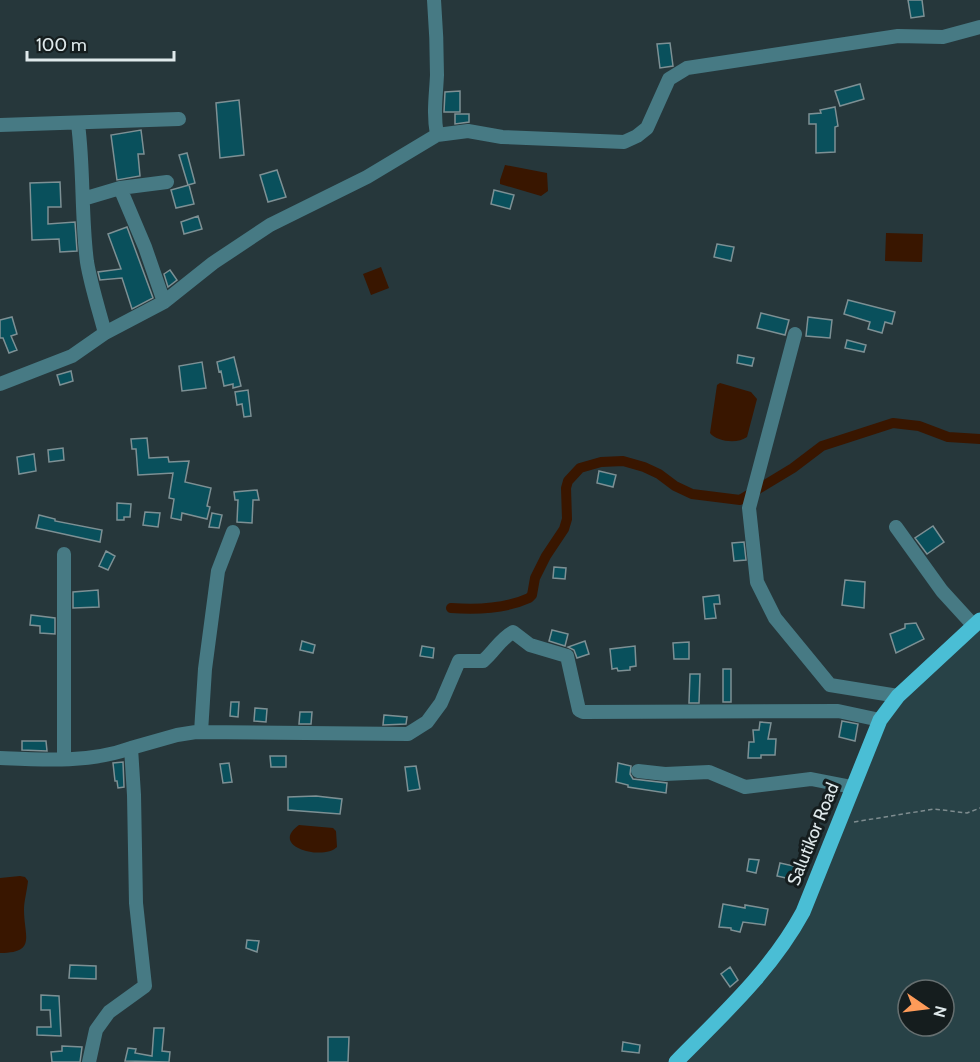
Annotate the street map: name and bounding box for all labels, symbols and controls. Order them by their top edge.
scale bar [27,24,174,62]
text: 100 m [36,34,87,56]
street label: Salutikor Road [782,779,844,889]
north arrow [896,978,956,1038]
text: N [929,1004,951,1019]

